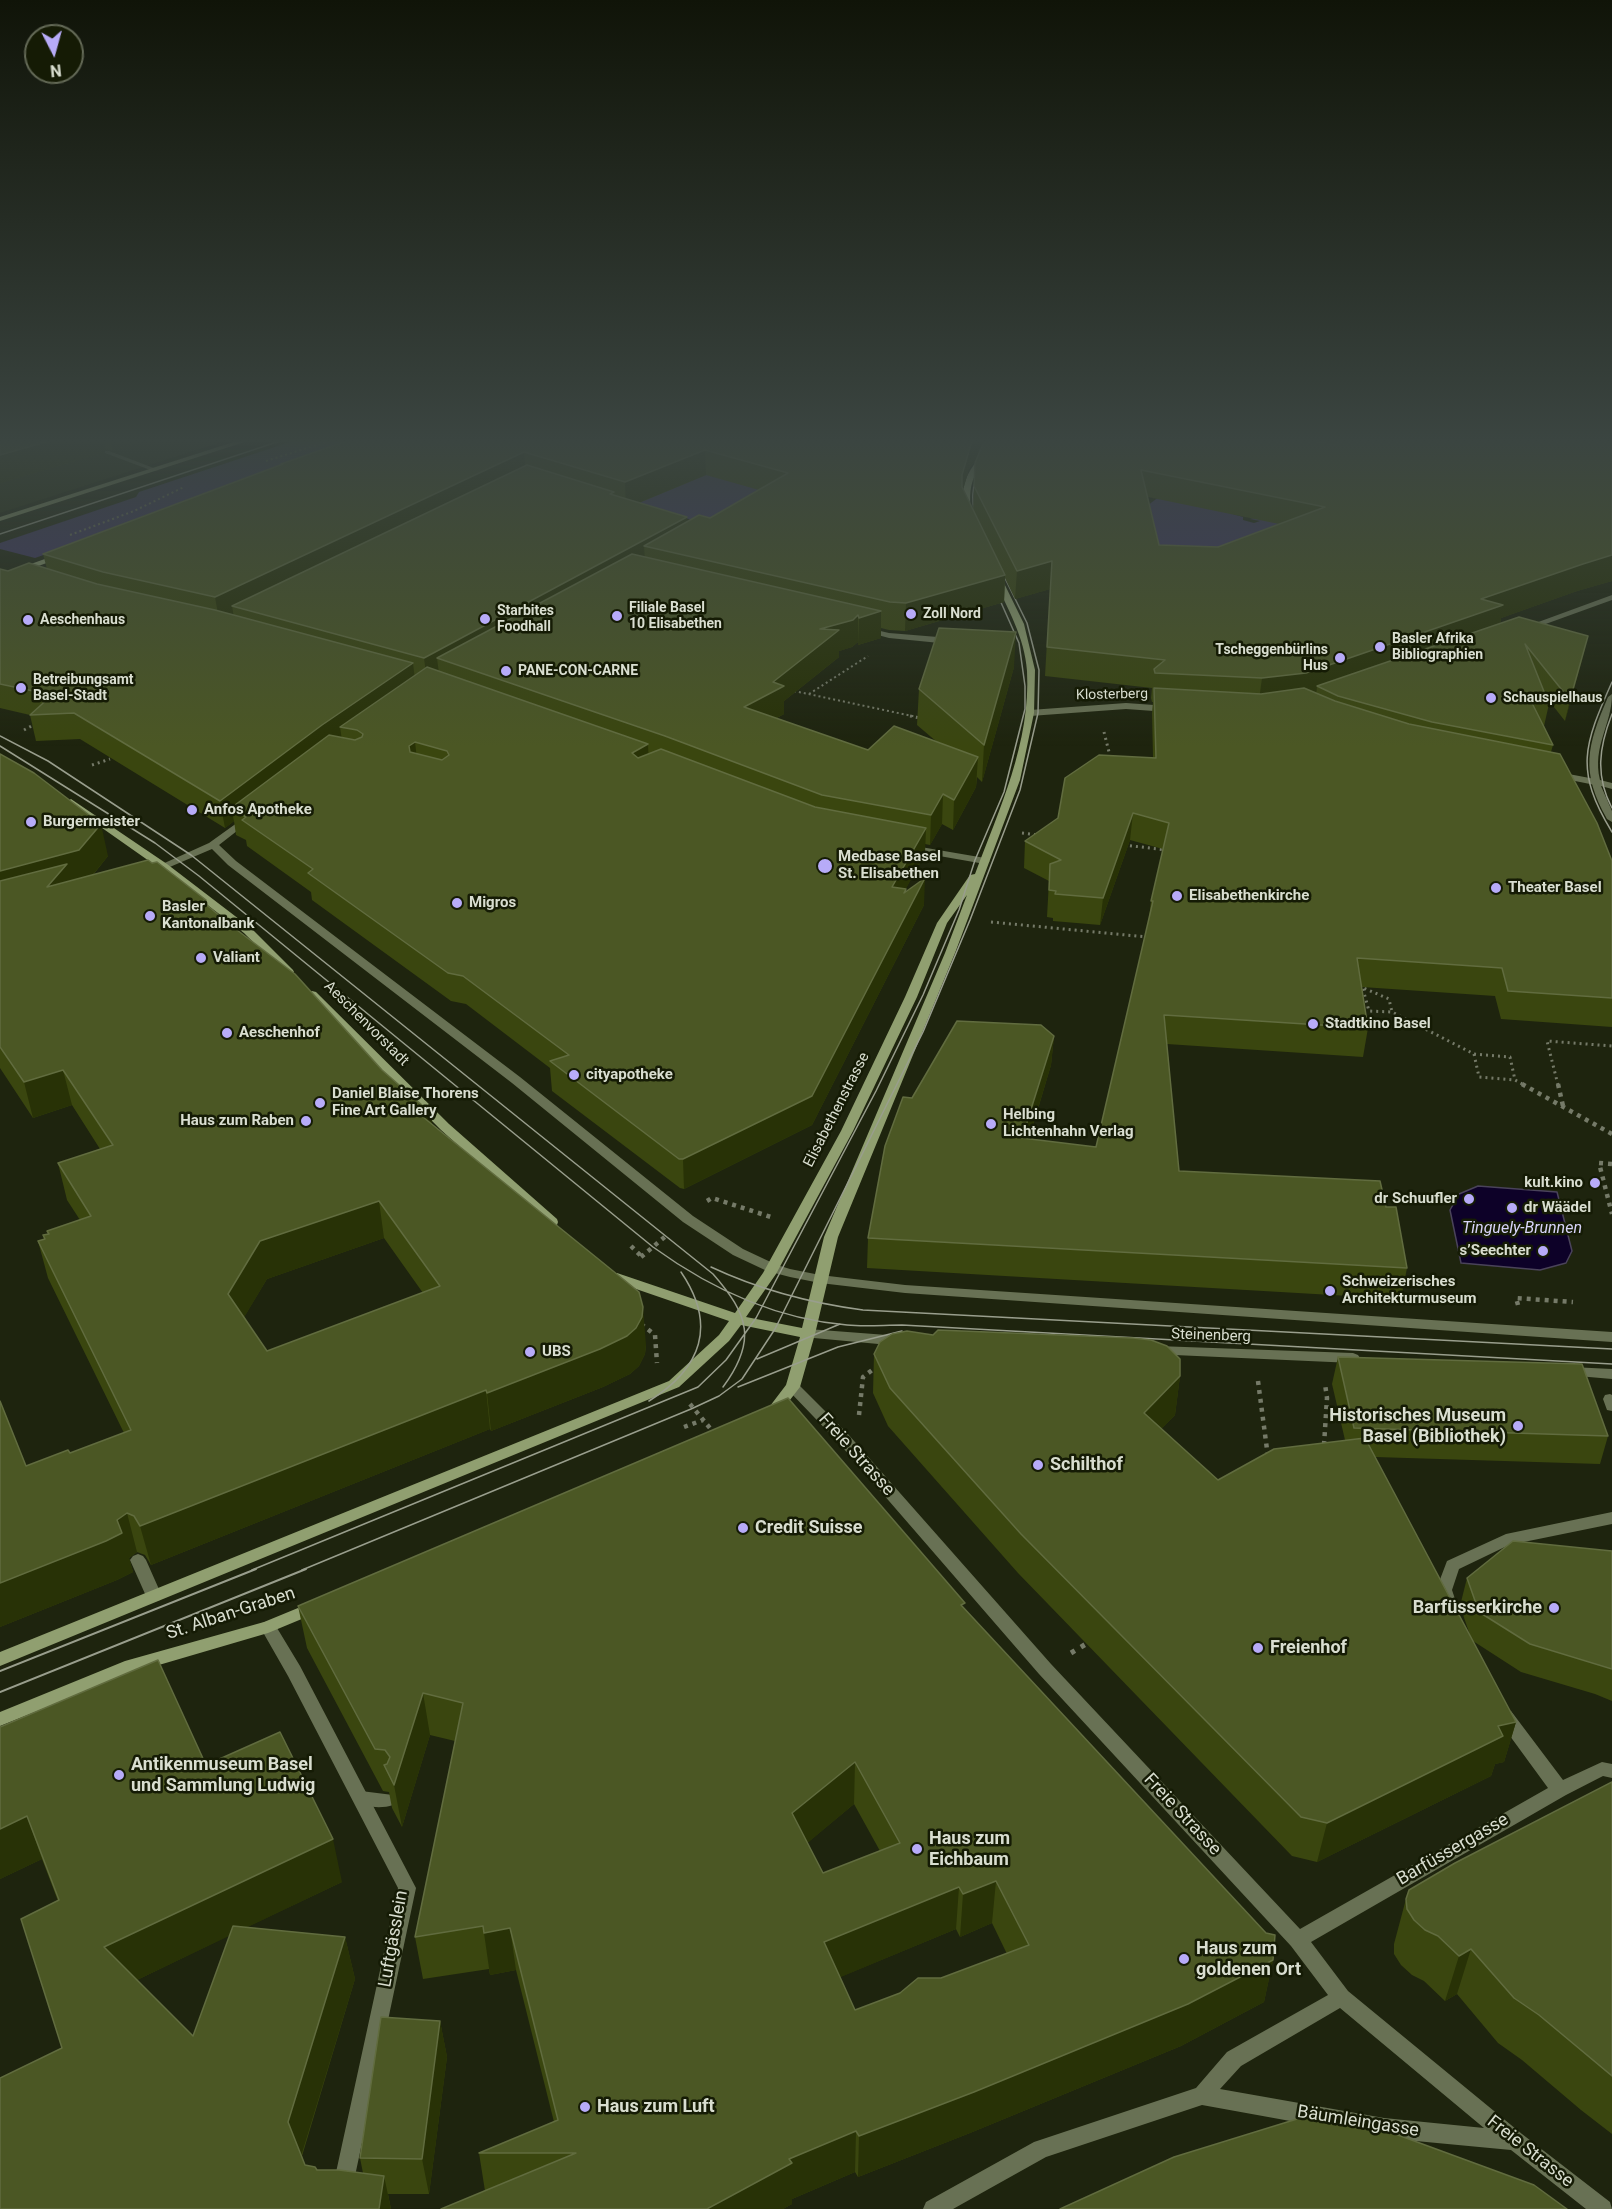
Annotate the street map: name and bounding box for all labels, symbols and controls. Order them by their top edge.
north arrow [24,24,84,84]
text: N [49,60,62,80]
place label: Filiale Basel 10 Elisabethen [629,600,722,632]
place label: Starbites Foodhall [497,603,554,636]
place label: Zoll Nord [923,606,981,622]
marker: Zoll Nord [904,607,918,621]
marker: Filiale Basel 10 Elisabethen [610,609,624,623]
place label: Aeschenhaus [40,612,125,628]
marker: Starbites Foodhall [478,612,492,626]
marker: Aeschenhaus [21,613,35,627]
place label: Basler Afrika Bibliographien [1392,631,1483,664]
marker: Basler Afrika Bibliographien [1373,640,1387,654]
place label: Tscheggenbürlins Hus [1215,642,1328,674]
marker: Tscheggenbürlins Hus [1333,651,1347,665]
place label: PANE-CON-CARNE [518,663,638,679]
marker: PANE-CON-CARNE [499,664,513,678]
place label: Betreibungsamt Basel-Stadt [33,672,134,704]
marker: Betreibungsamt Basel-Stadt [14,681,28,695]
street label: Klosterberg [1076,686,1148,704]
place label: Schauspielhaus [1503,690,1602,706]
marker: Schauspielhaus [1484,691,1498,705]
place label: Anfos Apotheke [204,801,312,819]
marker: Anfos Apotheke [185,803,199,817]
place label: Burgermeister [43,813,140,831]
marker: Burgermeister [24,815,38,829]
place label: Medbase Basel St. Elisabethen [838,848,941,883]
marker: Medbase Basel St. Elisabethen [816,857,834,875]
place label: Theater Basel [1508,879,1602,897]
marker: Theater Basel [1489,881,1503,895]
place label: Elisabethenkirche [1189,887,1309,905]
marker: Elisabethenkirche [1170,889,1184,903]
place label: Migros [469,894,516,912]
marker: Migros [450,896,464,910]
place label: Basler Kantonalbank [162,898,255,933]
marker: Basler Kantonalbank [143,909,157,923]
place label: Valiant [213,949,260,967]
marker: Valiant [194,951,208,965]
street label: Aeschenvorstadt [320,978,412,1070]
place label: Stadtkino Basel [1325,1015,1431,1033]
marker: Stadtkino Basel [1306,1017,1320,1031]
place label: Aeschenhof [239,1024,320,1042]
marker: Aeschenhof [220,1026,234,1040]
street label: Elisabethenstrasse [800,1050,874,1170]
place label: cityapotheke [586,1066,673,1084]
marker: cityapotheke [567,1068,581,1082]
place label: Daniel Blaise Thorens Fine Art Gallery [332,1085,479,1120]
marker: Daniel Blaise Thorens Fine Art Gallery [313,1096,327,1110]
place label: Helbing Lichtenhahn Verlag [1003,1106,1133,1141]
place label: Haus zum Raben [180,1112,294,1130]
marker: Haus zum Raben [299,1114,313,1128]
marker: Helbing Lichtenhahn Verlag [984,1117,998,1131]
place label: kult.kino [1524,1174,1583,1192]
marker: kult.kino [1588,1176,1602,1190]
place label: dr Schuufler [1374,1190,1457,1208]
marker: dr Schuufler [1462,1192,1476,1206]
place label: dr Wäädel [1524,1199,1591,1217]
marker: dr Wäädel [1505,1201,1519,1215]
water label: Tinguely-Brunnen [1462,1219,1582,1239]
place label: s’Seechter [1460,1242,1531,1260]
marker: s’Seechter [1536,1244,1550,1258]
place label: Schweizerisches Architekturmuseum [1342,1273,1476,1308]
marker: Schweizerisches Architekturmuseum [1323,1284,1337,1298]
street label: Steinenberg [1171,1326,1251,1346]
place label: UBS [542,1343,571,1361]
marker: UBS [523,1345,537,1359]
place label: Historisches Museum Basel (Bibliothek) [1329,1405,1506,1448]
street label: Freie Strasse [813,1409,899,1501]
marker: Historisches Museum Basel (Bibliothek) [1511,1419,1525,1433]
place label: Schilthof [1050,1454,1123,1476]
marker: Schilthof [1031,1458,1045,1472]
place label: Credit Suisse [755,1517,863,1539]
marker: Credit Suisse [736,1521,750,1535]
street label: St. Alban-Graben [164,1583,298,1645]
place label: Barfüsserkirche [1413,1597,1542,1619]
marker: Barfüsserkirche [1547,1601,1561,1615]
place label: Freienhof [1270,1637,1347,1659]
marker: Freienhof [1251,1641,1265,1655]
place label: Antikenmuseum Basel und Sammlung Ludwig [131,1754,315,1796]
marker: Antikenmuseum Basel und Sammlung Ludwig [112,1768,126,1782]
street label: Freie Strasse [1139,1770,1225,1860]
street label: Barfüssergasse [1393,1809,1513,1891]
place label: Haus zum Eichbaum [929,1828,1010,1870]
marker: Haus zum Eichbaum [910,1842,924,1856]
street label: Luftgässlein [375,1889,413,1989]
place label: Haus zum goldenen Ort [1196,1938,1301,1980]
marker: Haus zum goldenen Ort [1177,1952,1191,1966]
place label: Haus zum Luft [597,2096,715,2118]
marker: Haus zum Luft [578,2100,592,2114]
street label: Bäumleingasse [1296,2102,1420,2142]
street label: Freie Strasse [1482,2112,1578,2192]

